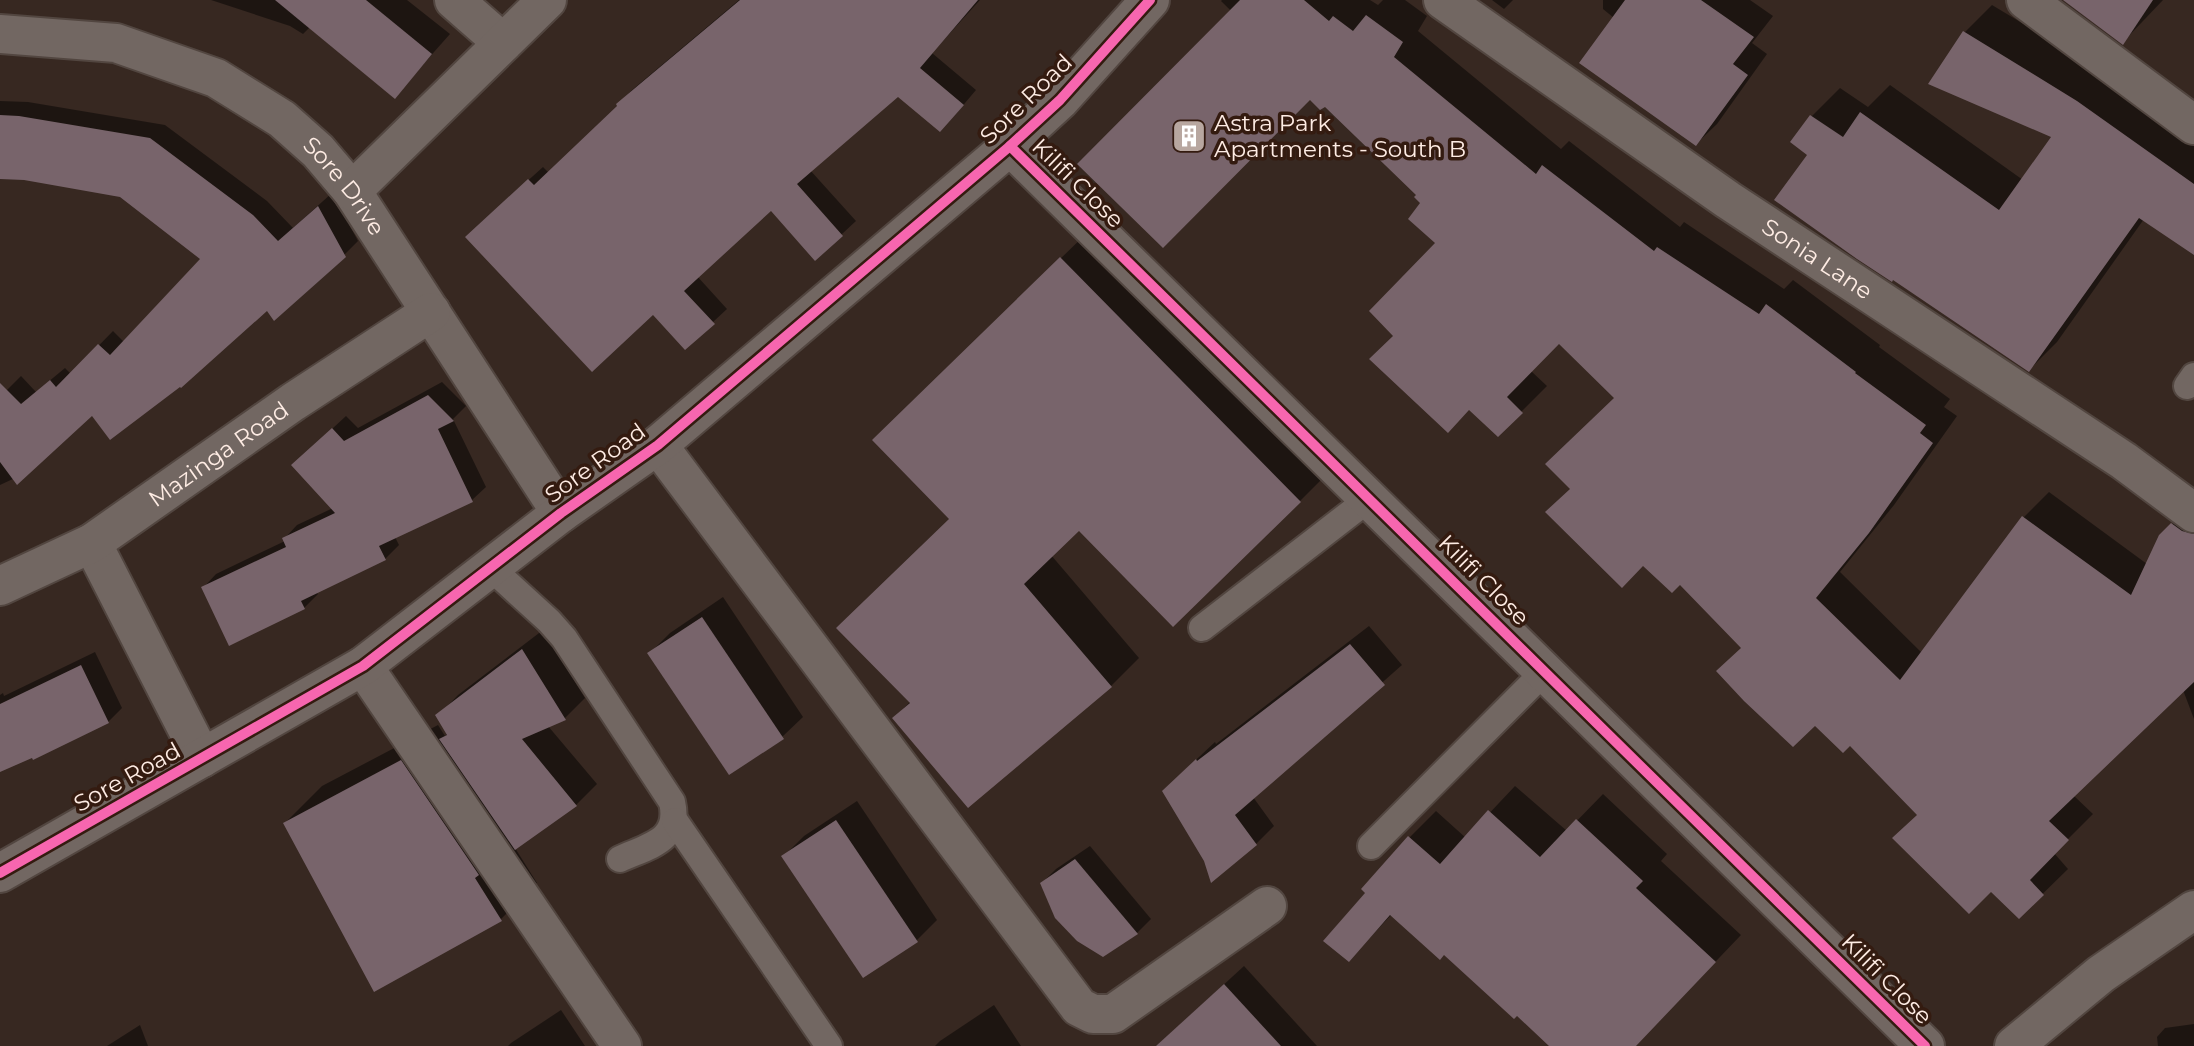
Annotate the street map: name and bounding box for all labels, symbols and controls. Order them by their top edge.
street label: Sore Road [974,48,1078,150]
place label: Astra Park Apartments - South B [1214,109,1466,163]
building icon: Astra Park Apartments - South B [1170,117,1208,155]
street label: Sore Drive [297,131,391,241]
street label: Kilifi Close [1026,132,1130,234]
street label: Sonia Lane [1757,212,1878,305]
street label: Mazinga Road [143,396,294,513]
street label: Sore Road [539,417,651,509]
street label: Kilifi Close [1433,529,1535,631]
street label: Sore Road [69,736,185,818]
street label: Kilifi Close [1836,928,1938,1030]

